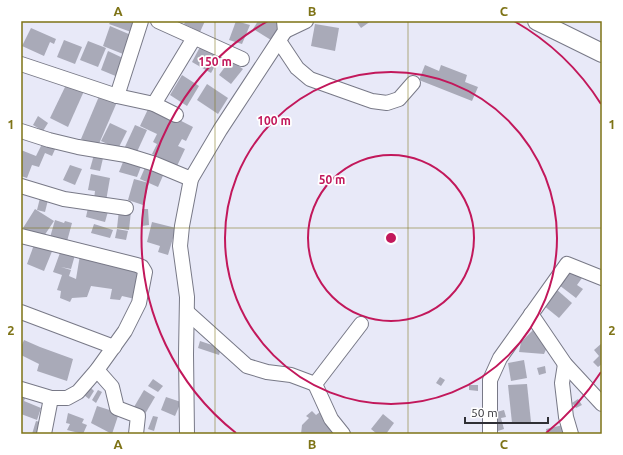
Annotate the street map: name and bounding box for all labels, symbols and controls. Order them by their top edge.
text: A [113,4,123,18]
text: B [308,4,317,18]
text: C [500,4,509,18]
text: 150 m [198,55,232,68]
text: 100 m [257,114,291,127]
text: 1 [7,117,15,131]
text: 1 [608,117,616,131]
text: 50 m [319,173,345,186]
centre of rings [384,231,398,245]
text: 2 [7,323,15,337]
text: 2 [608,323,616,337]
scale bar [465,399,548,425]
text: 50 m [471,406,498,419]
text: A [113,437,123,451]
text: B [308,437,317,451]
text: C [500,437,509,451]

